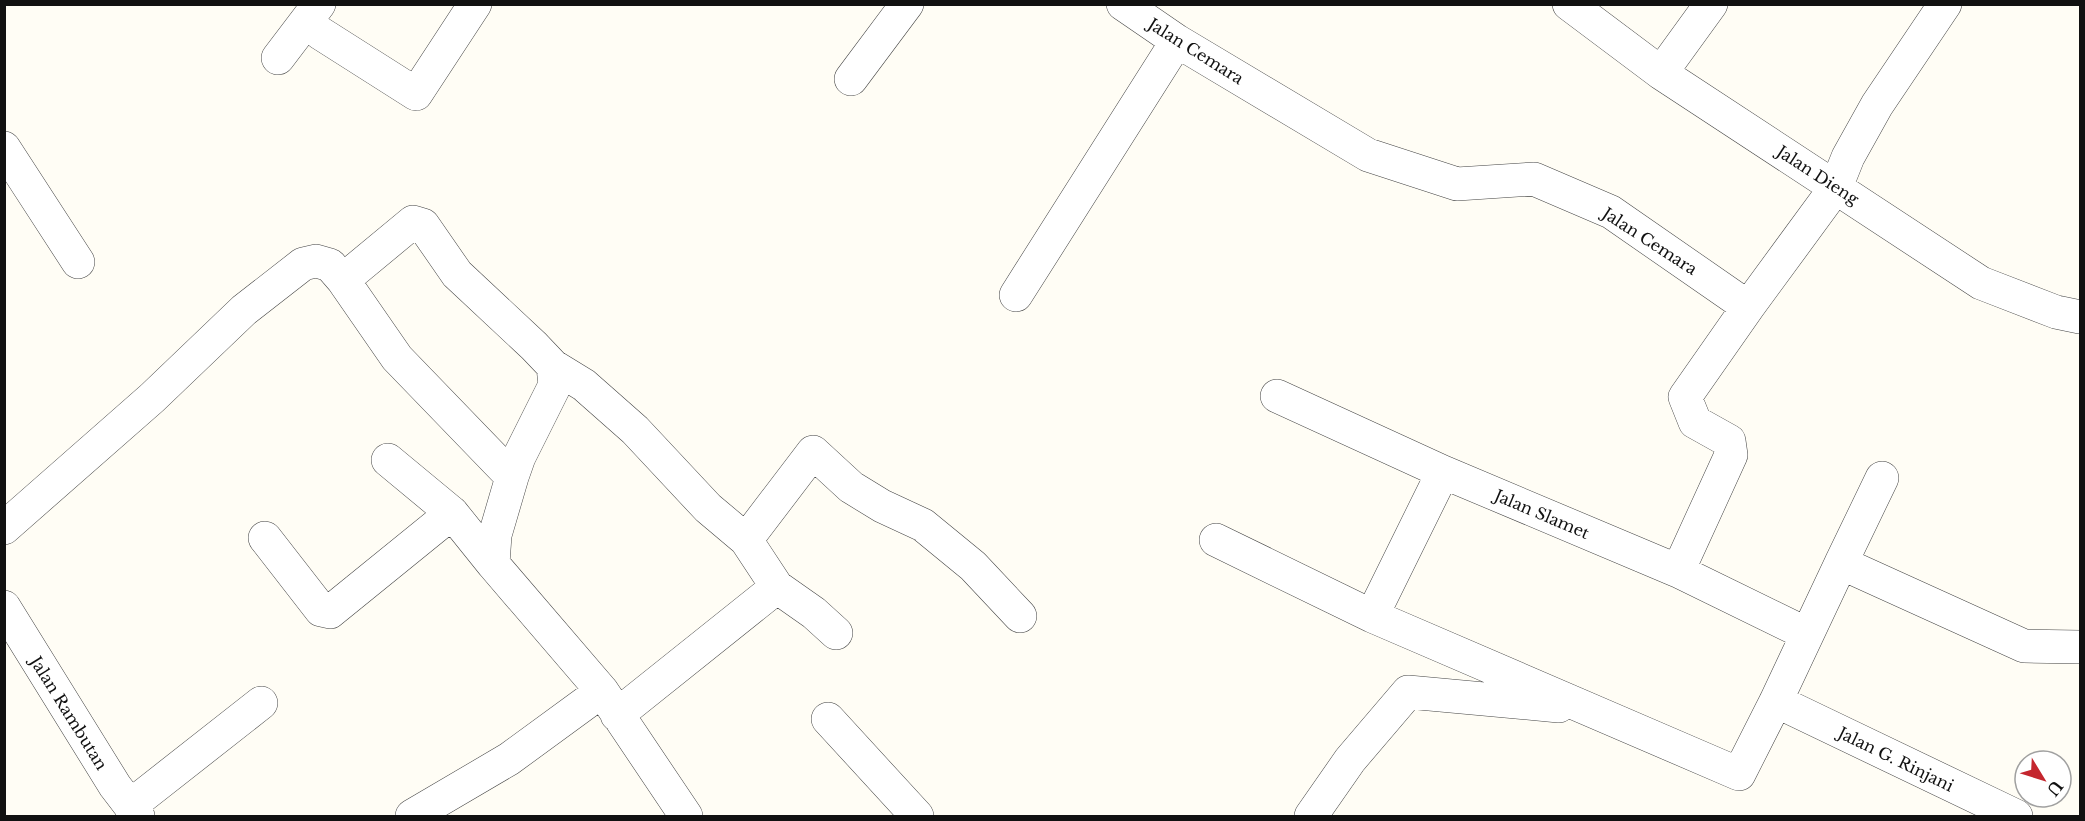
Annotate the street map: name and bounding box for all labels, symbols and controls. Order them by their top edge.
street label: Jalan Cemara [1143,13,1248,88]
street label: Jalan Dieng [1772,140,1863,209]
street label: Jalan Cemara [1597,202,1701,279]
street label: Jalan Slamet [1490,484,1592,543]
street label: Jalan Rambutan [25,651,112,773]
street label: Jalan G. Rinjani [1833,721,1958,796]
north arrow [2013,749,2073,809]
text: U [2043,777,2067,800]

